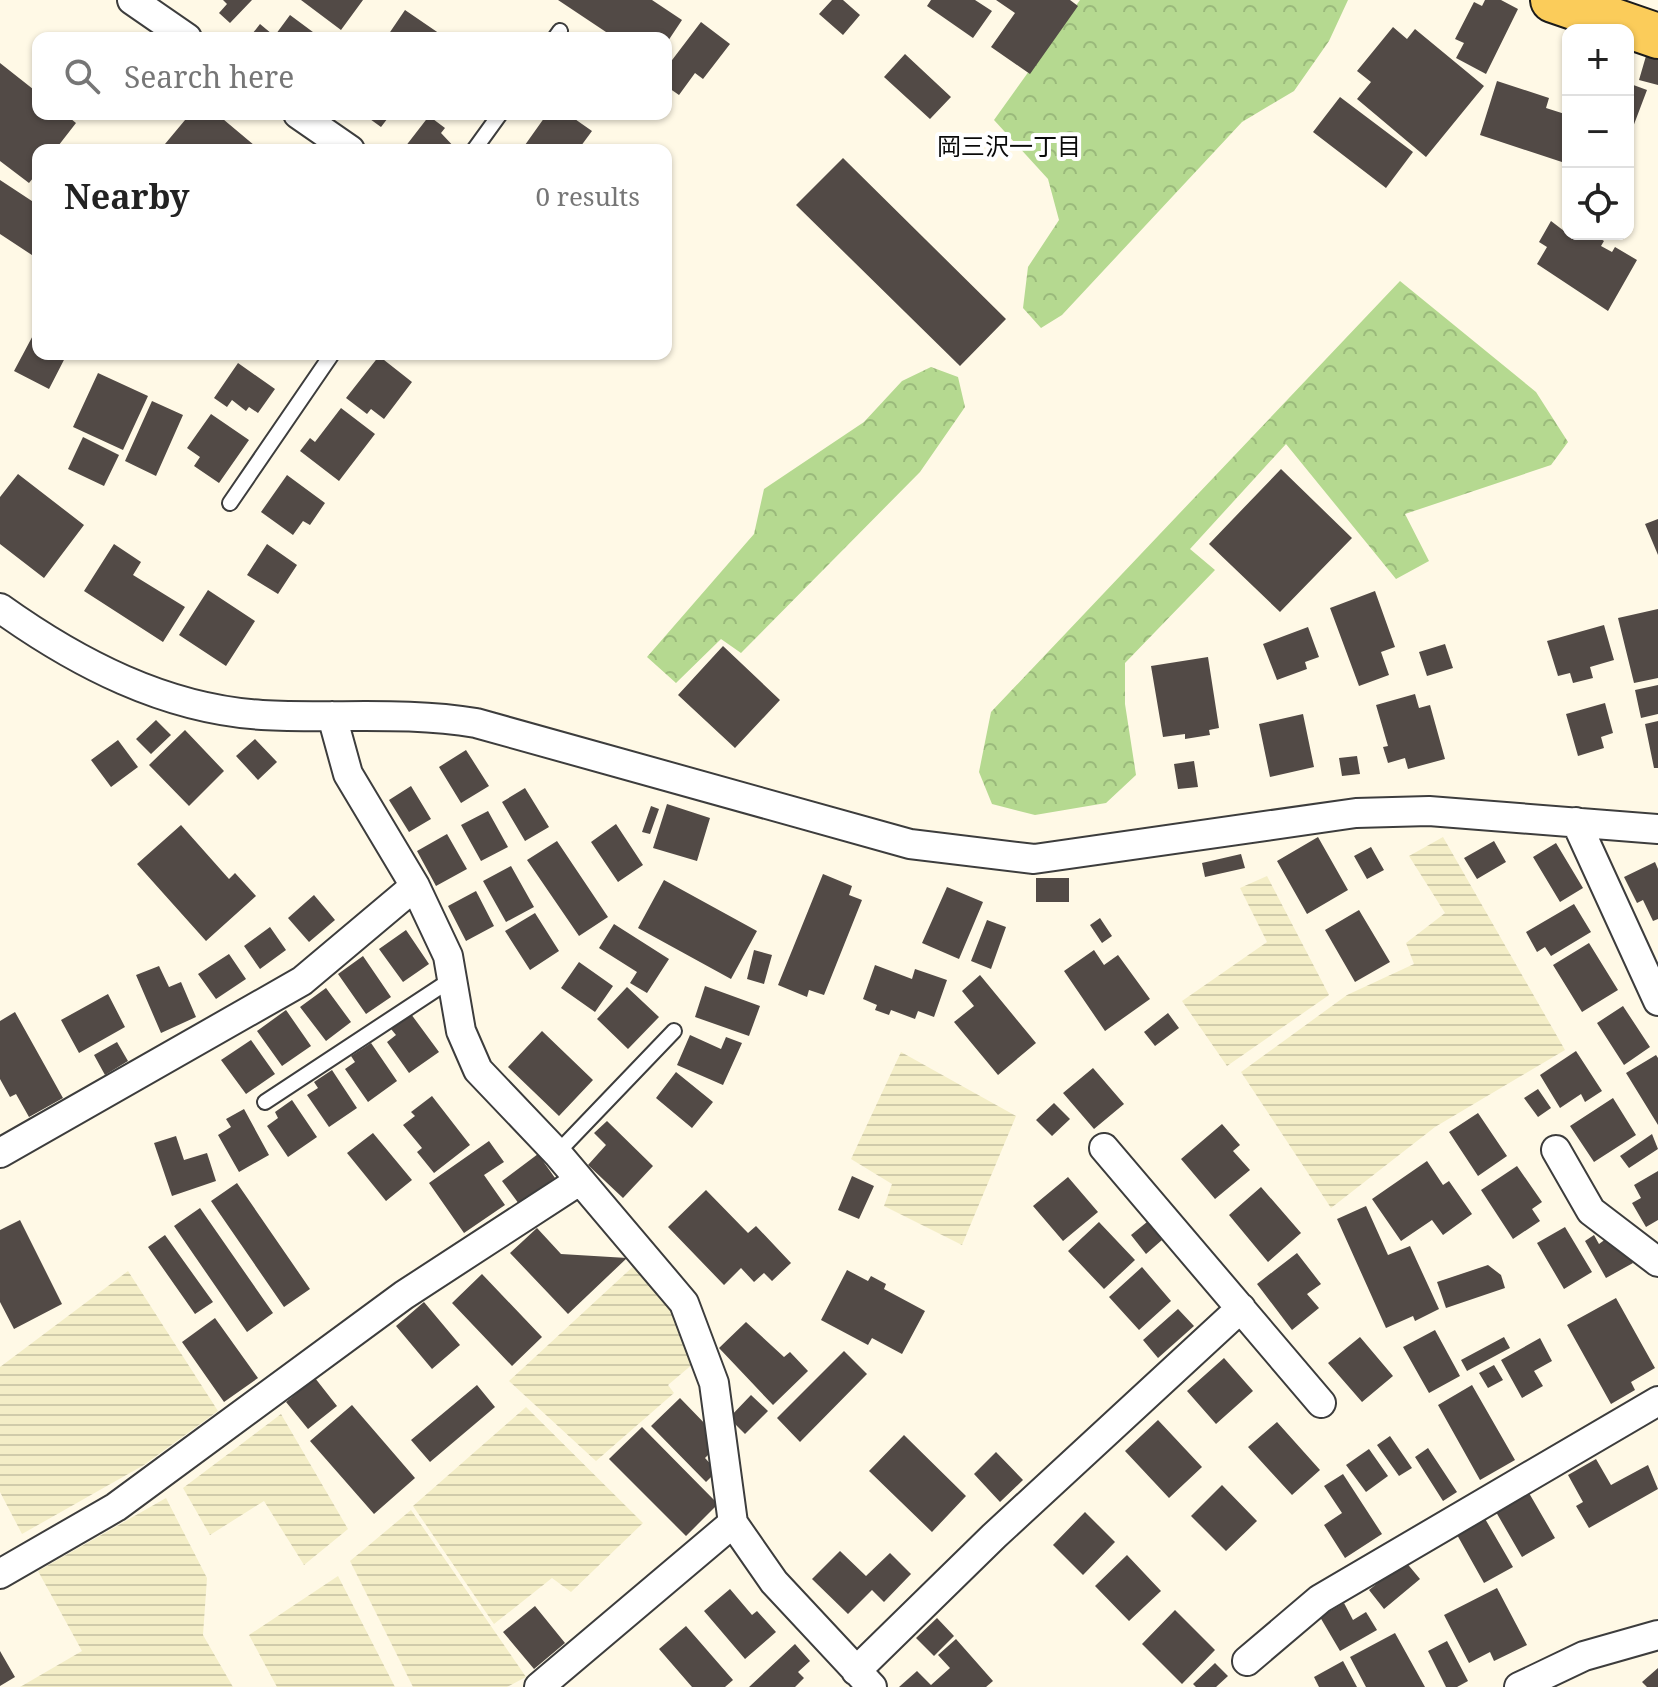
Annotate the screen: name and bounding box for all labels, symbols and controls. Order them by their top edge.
map controls [1562,24,1634,240]
button: + [1562,24,1634,96]
search box [32,32,672,120]
icon: search [60,54,104,98]
text: Search here [124,56,294,97]
button: − [1562,96,1634,168]
district label: 岡三沢一丁目 [937,129,1081,162]
button: locate [1562,168,1634,240]
text: Nearby [64,173,190,219]
text: 0 results [535,178,640,214]

